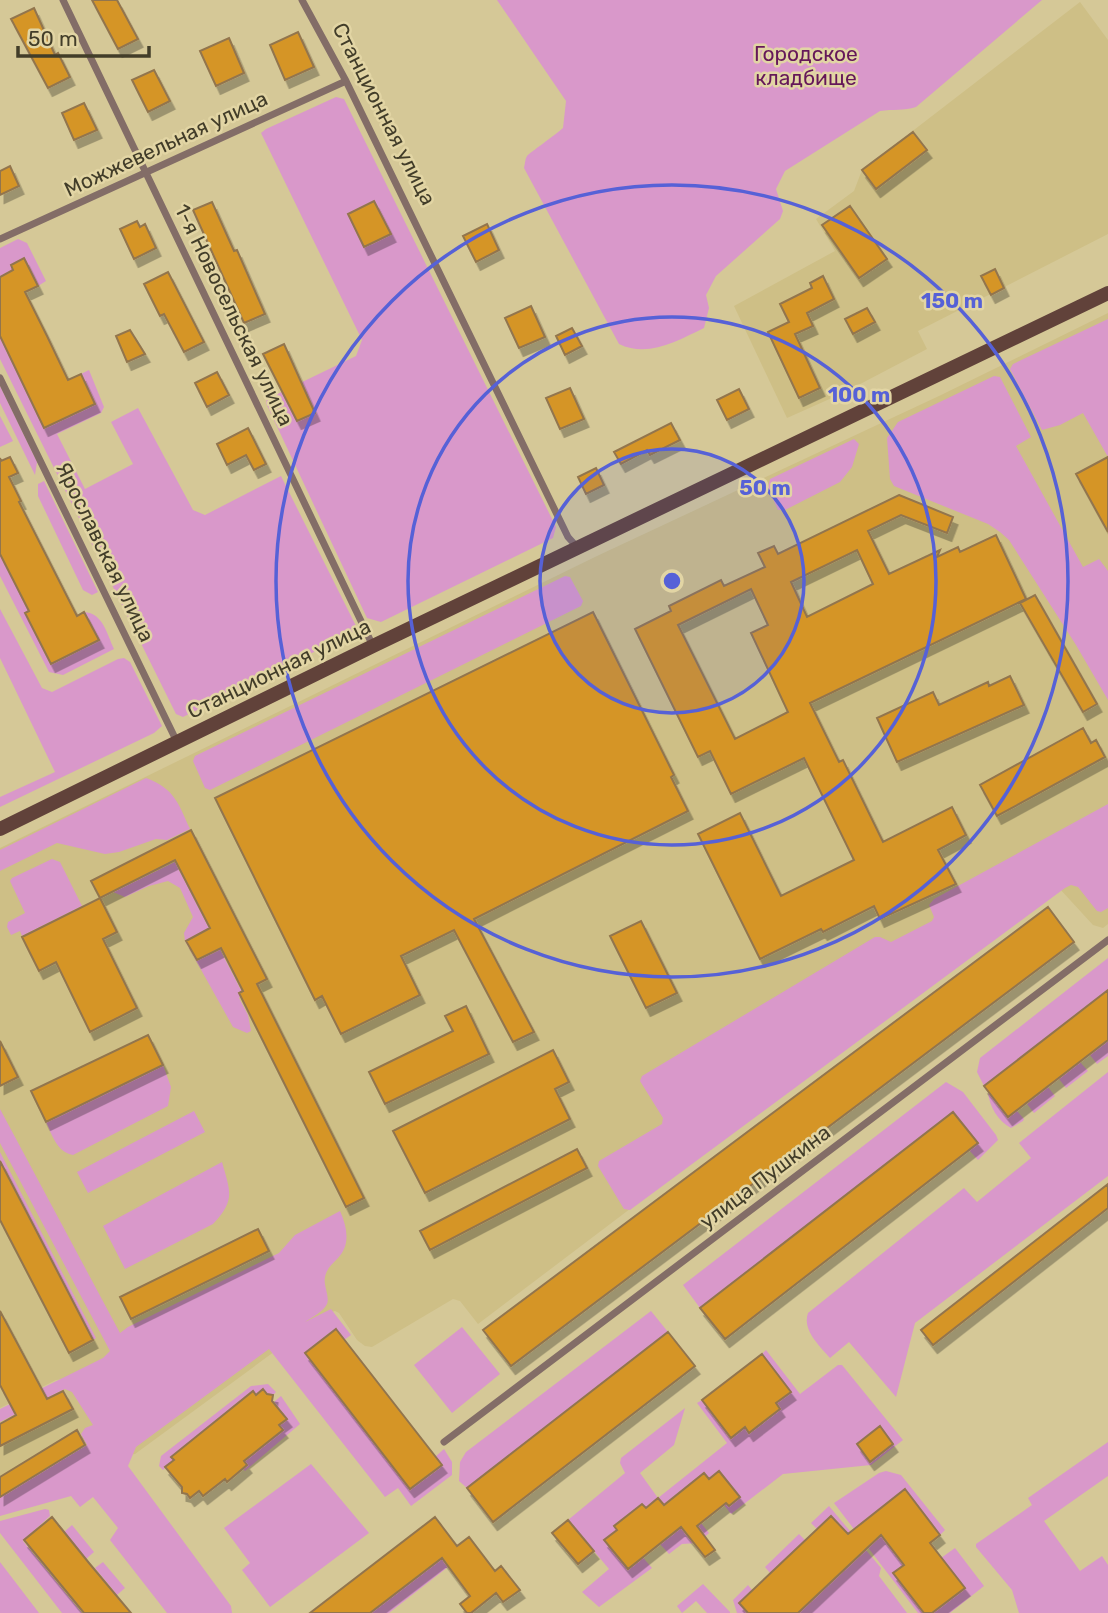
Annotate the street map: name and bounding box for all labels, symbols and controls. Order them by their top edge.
scale bar [18,14,149,58]
street label: Станционная улица [328,19,441,209]
text: 50 m [28,26,78,51]
park label: Городское кладбище [754,41,858,90]
street label: Можжевельная улица [60,85,271,202]
street label: 1-я Новосельская улица [170,200,299,430]
text: 150 m [921,288,983,313]
text: 100 m [828,382,890,407]
street label: Ярославская улица [51,458,160,646]
text: 50 m [739,475,791,500]
centre of rings [660,569,684,593]
street label: Станционная улица [183,613,375,724]
street label: улица Пушкина [694,1119,835,1234]

